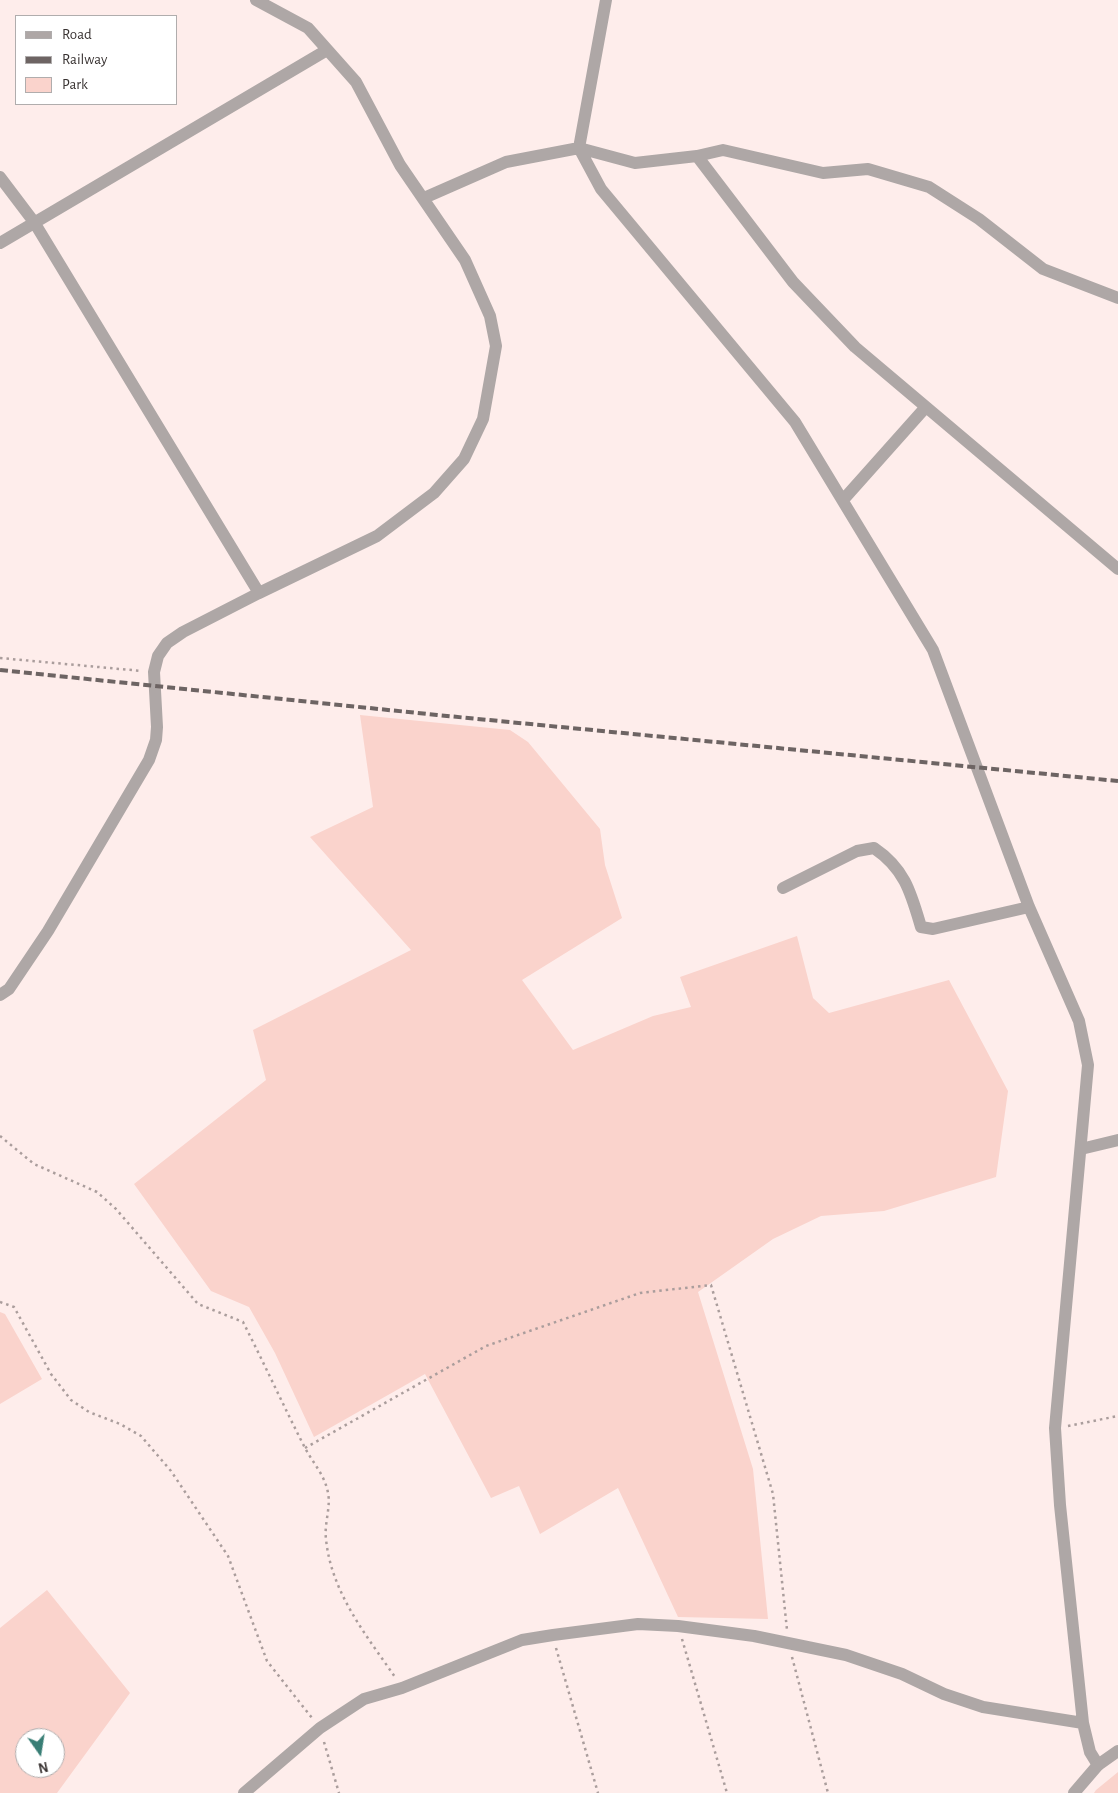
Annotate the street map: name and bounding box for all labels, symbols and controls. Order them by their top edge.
legend [15,15,178,105]
text: Road [62,27,92,42]
text: Railway [62,52,107,67]
text: Park [62,77,88,92]
north arrow [15,1728,65,1778]
text: N [37,1759,49,1775]

